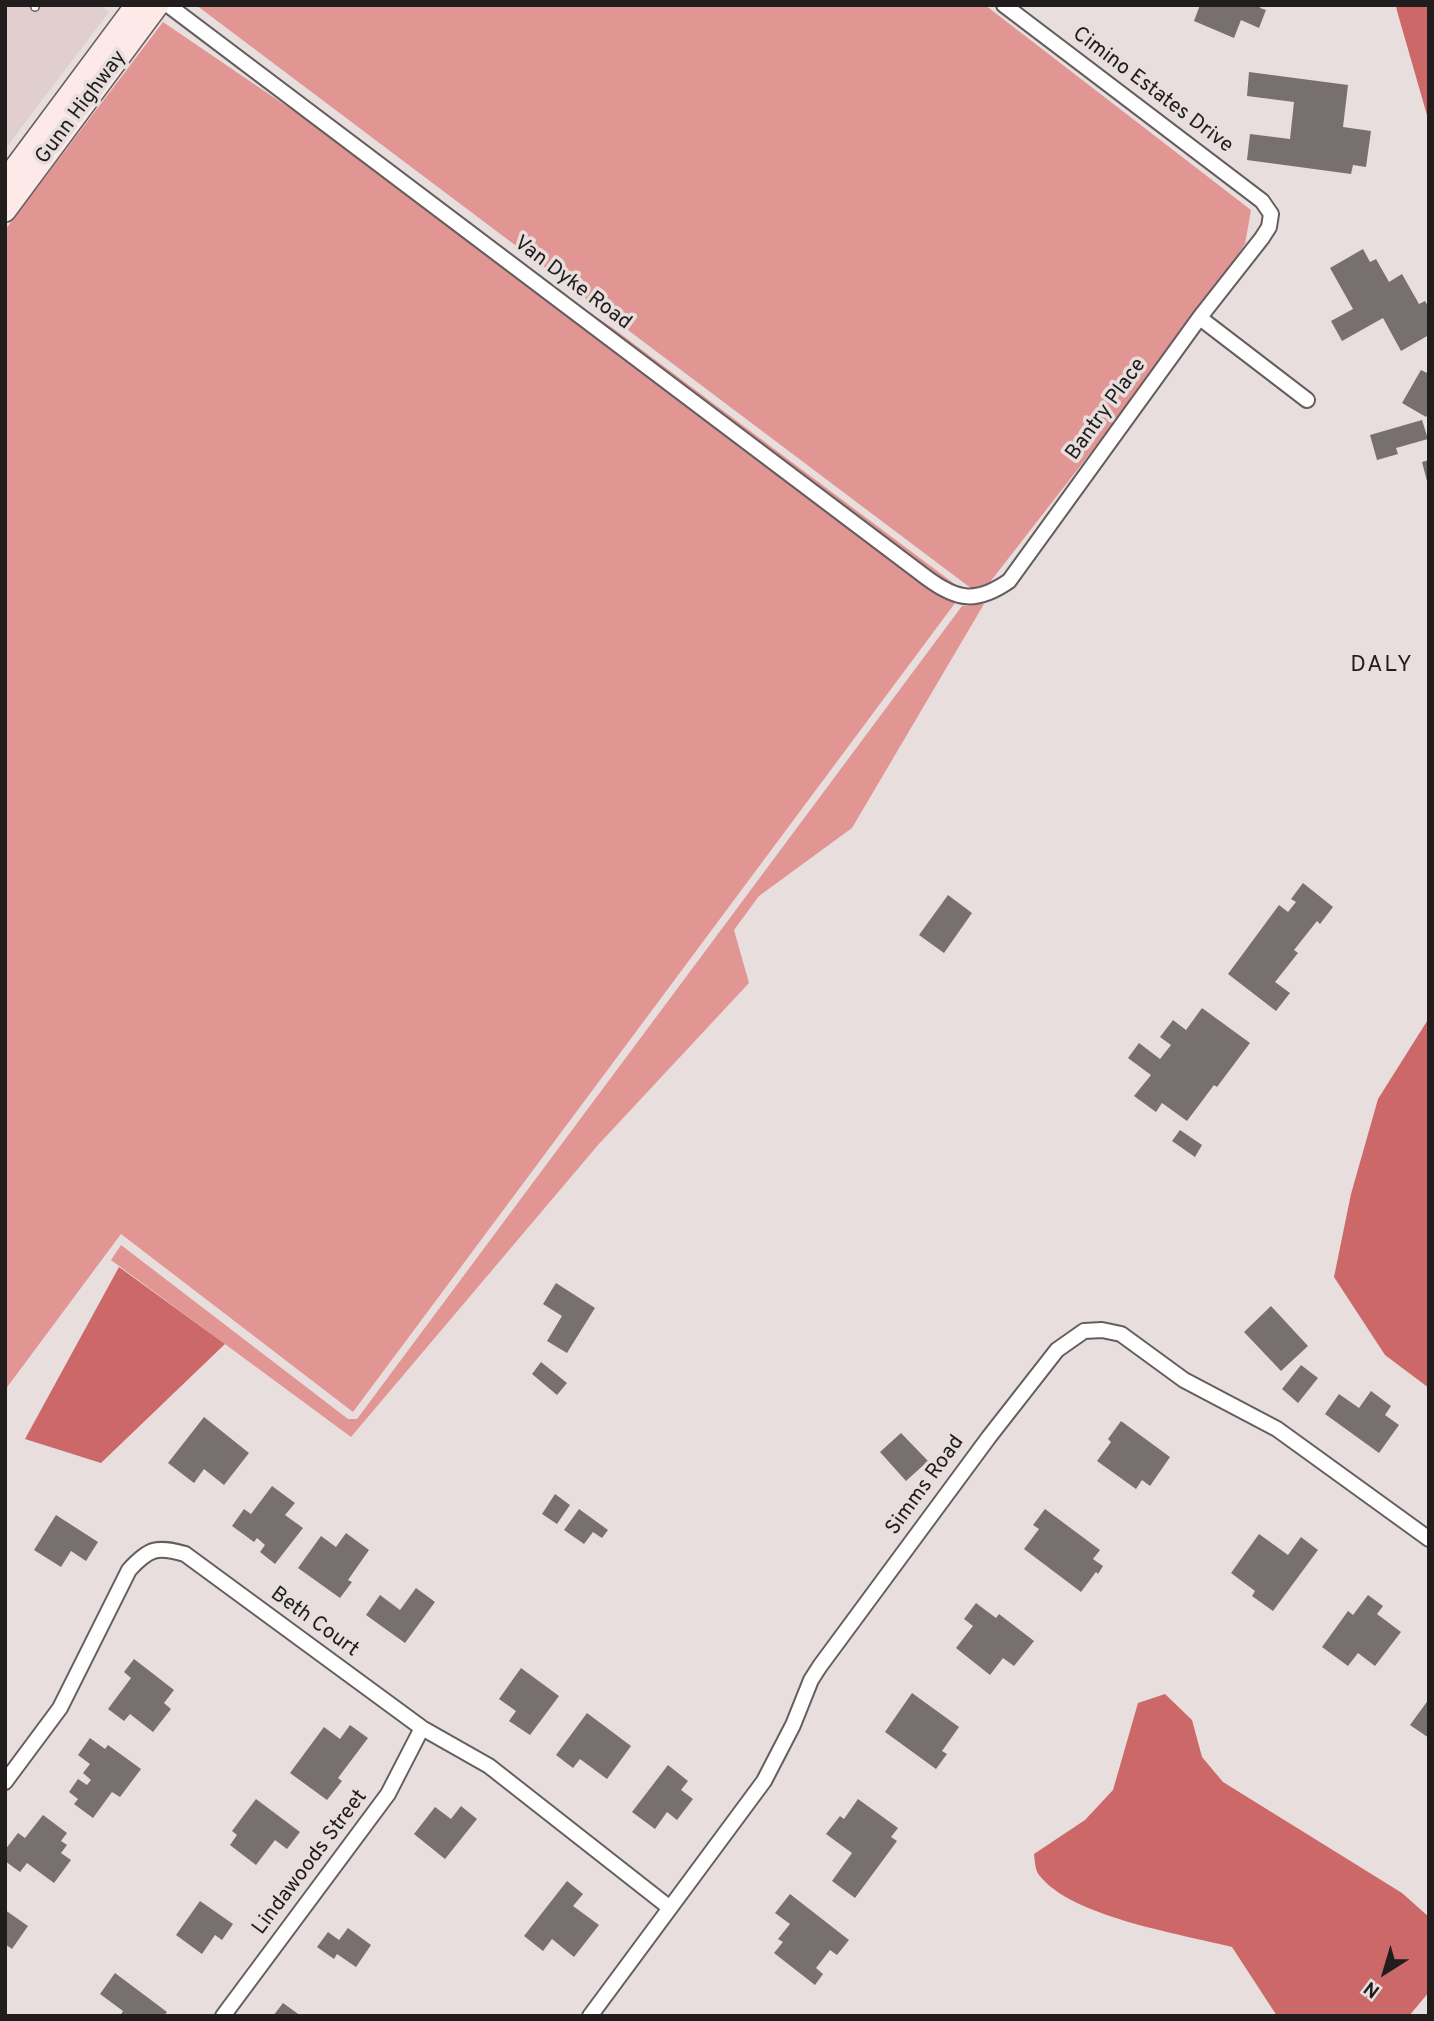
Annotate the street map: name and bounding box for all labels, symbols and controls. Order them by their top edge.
street label: Cimino Estates Drive [1067,22,1237,160]
street label: Gunn Highway [31,46,133,170]
street label: Van Dyke Road [508,232,636,336]
street label: Bantry Place [1061,354,1153,466]
district label: DALY [1351,652,1413,680]
street label: Simms Road [881,1431,971,1541]
street label: Beth Court [265,1582,363,1664]
street label: Lindawoods Street [248,1785,374,1941]
north arrow [1350,1937,1420,2007]
text: N [1360,1975,1385,2002]

